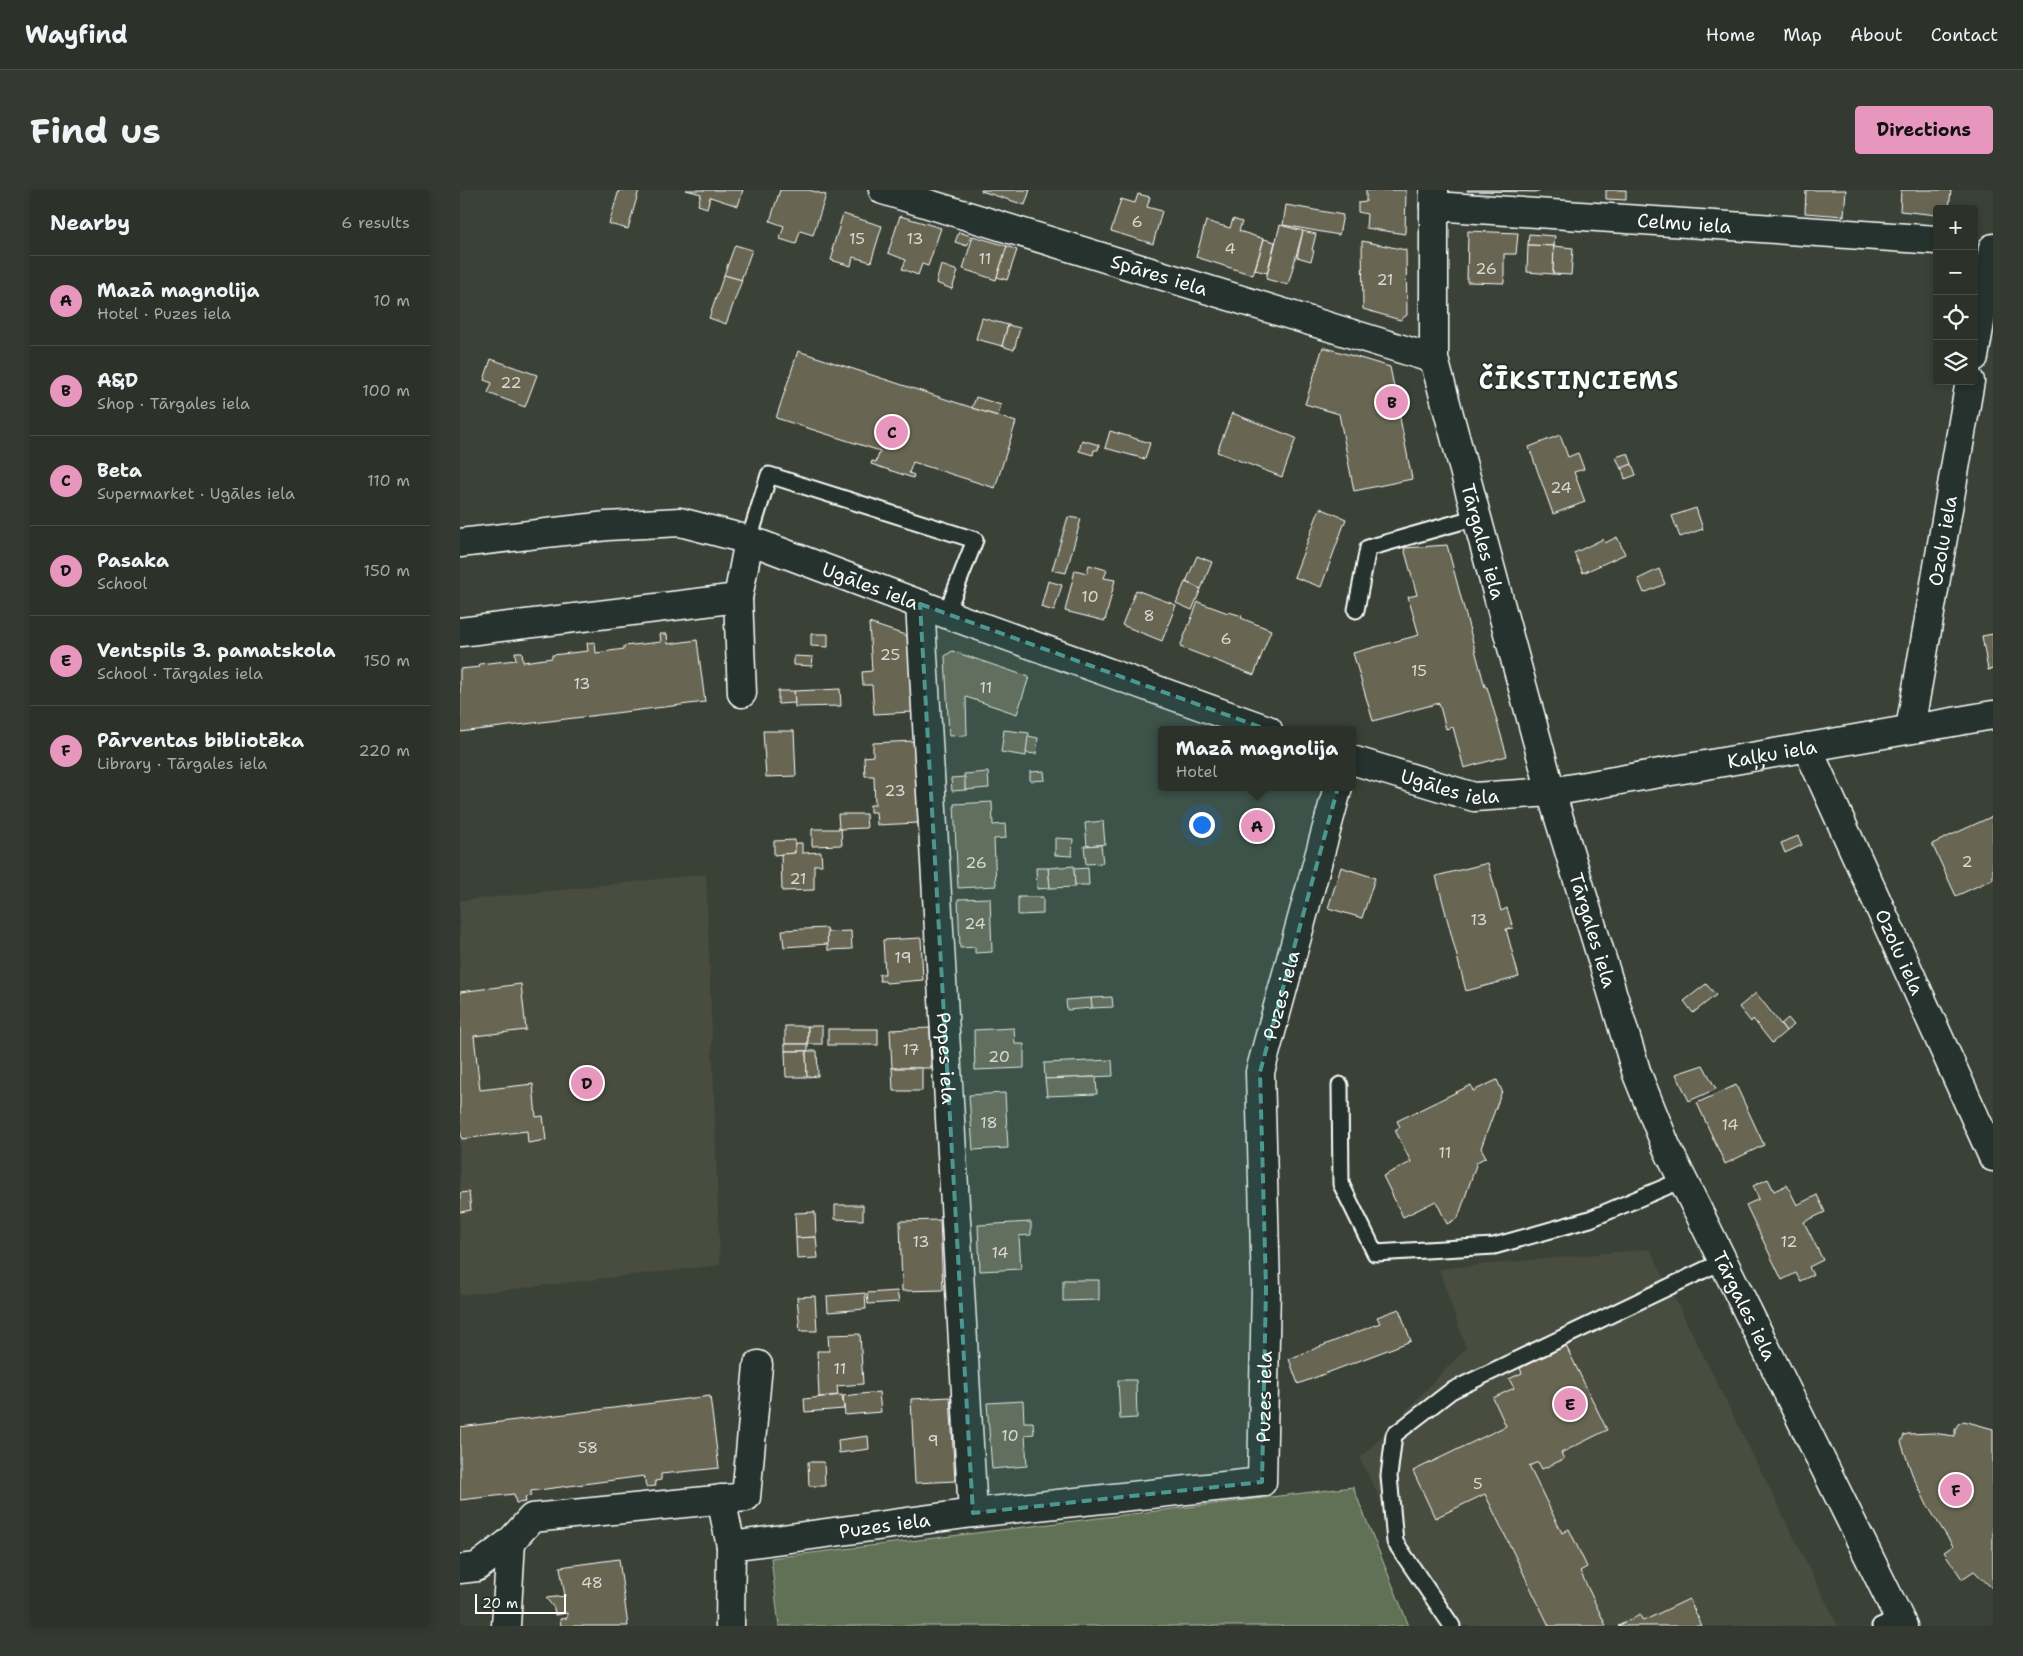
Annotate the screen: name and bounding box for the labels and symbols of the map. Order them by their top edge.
street label: Celmu iela [1636,208,1733,239]
house number: 6 [1131,211,1143,232]
house number: 15 [849,228,865,249]
house number: 13 [906,228,924,249]
house number: 4 [1224,238,1236,259]
house number: 11 [979,248,991,269]
street label: Spāres iela [1108,249,1211,302]
house number: 26 [1475,258,1497,279]
house number: 21 [1376,269,1394,290]
district label: ČĪKSTIŅCIEMS [1479,363,1679,398]
house number: 22 [500,372,522,393]
pin: B [1376,383,1408,421]
pin: C [876,413,908,451]
house number: 24 [1550,477,1572,498]
street label: Tārgales iela [1455,481,1510,602]
street label: Ozolu iela [1923,493,1963,588]
street label: Ugāles iela [818,557,922,616]
house number: 10 [1081,586,1099,607]
house number: 8 [1143,605,1155,626]
house number: 6 [1220,628,1232,649]
house number: 25 [880,644,900,665]
house number: 15 [1411,660,1427,681]
house number: 13 [573,673,591,694]
house number: 11 [980,677,992,698]
street label: Kaļķu iela [1725,734,1819,774]
street label: Ugāles iela [1397,763,1500,810]
house number: 23 [884,780,906,801]
pin: A [1241,807,1273,845]
your location [1189,812,1215,838]
house number: 2 [1961,851,1973,872]
house number: 26 [965,852,987,873]
house number: 21 [789,868,807,889]
street label: Tārgales iela [1563,870,1622,991]
street label: Ozolu iela [1869,905,1930,999]
house number: 13 [1470,909,1488,930]
house number: 24 [964,913,986,934]
house number: 19 [894,947,912,968]
street label: Puzes iela [1257,947,1306,1043]
street label: Popes iela [931,1012,961,1105]
house number: 17 [902,1039,920,1060]
house number: 20 [988,1046,1010,1067]
pin: D [571,1064,603,1102]
house number: 18 [980,1112,998,1133]
house number: 14 [1721,1114,1739,1135]
house number: 11 [1439,1142,1451,1163]
house number: 13 [912,1231,930,1252]
house number: 12 [1780,1231,1798,1252]
house number: 14 [991,1242,1009,1263]
street label: Tārgales iela [1707,1247,1782,1365]
street label: Puzes iela [1251,1351,1278,1443]
house number: 11 [834,1358,846,1379]
pin: E [1554,1385,1586,1423]
house number: 10 [1001,1425,1019,1446]
house number: 9 [927,1430,939,1451]
house number: 58 [578,1437,598,1458]
pin: F [1940,1471,1972,1509]
house number: 5 [1473,1473,1483,1494]
street label: Puzes iela [838,1507,932,1544]
house number: 48 [581,1572,603,1593]
scale bar [475,1591,566,1614]

